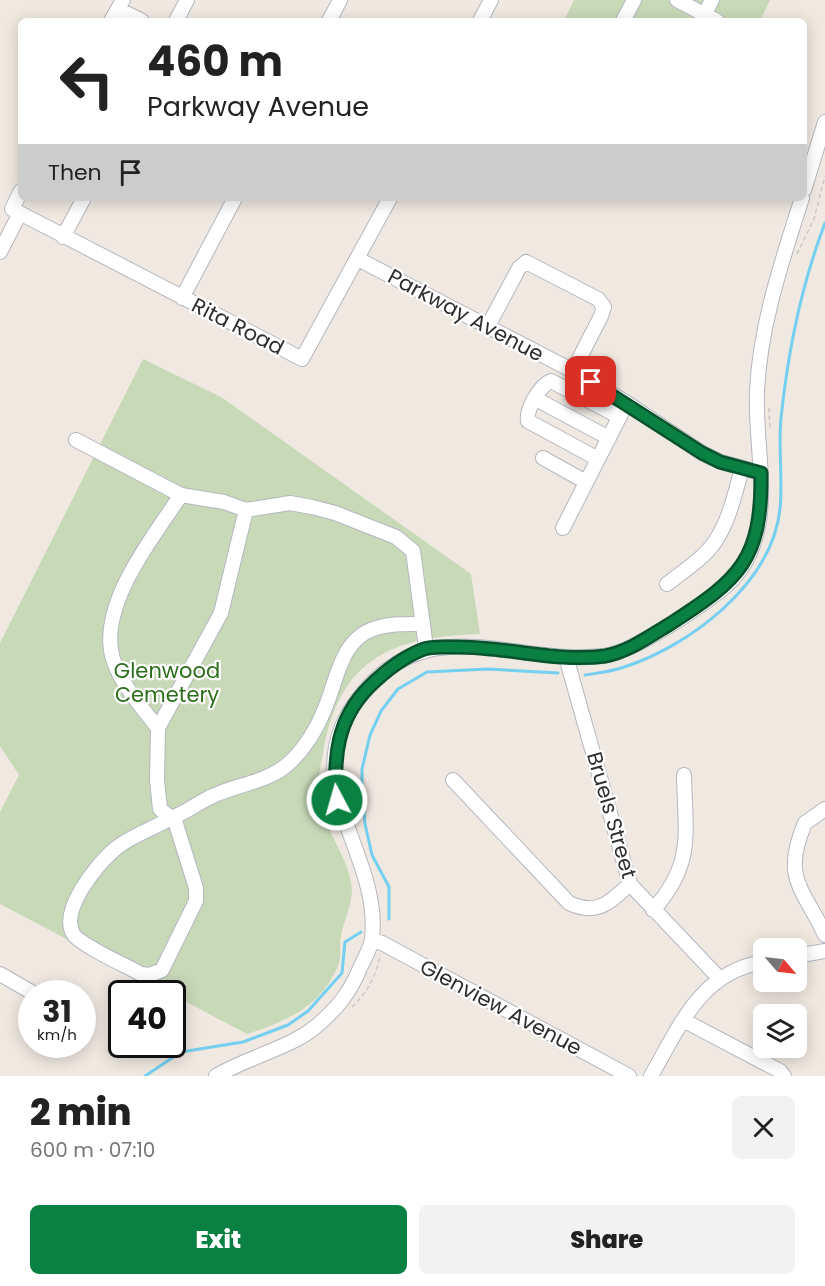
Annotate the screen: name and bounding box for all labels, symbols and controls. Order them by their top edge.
text: 460 m [147,32,283,91]
icon: left [48,42,126,120]
text: Parkway Avenue [147,88,369,125]
icon: arrive [114,156,147,189]
text: Then [48,157,102,188]
street label: Parkway Avenue [383,262,549,368]
street label: Rita Road [187,290,289,362]
pin [565,356,616,407]
icon: arrive [574,365,607,398]
park label: Glenwood Cemetery [114,656,220,709]
street label: Bruels Street [580,748,644,882]
position arrow [305,768,369,832]
north arrow [753,938,807,992]
map controls [753,938,807,1058]
street label: Glenview Avenue [415,952,587,1062]
speed limit sign: 40 [108,980,186,1058]
text: 31 [42,990,72,1033]
button: layers [753,1004,807,1058]
text: km/h [37,1024,77,1045]
text: 2 min [30,1087,132,1138]
button: close [732,1096,795,1159]
text: 600 m · 07:10 [30,1136,155,1164]
button: Exit [30,1205,407,1274]
button: Share [419,1205,795,1274]

